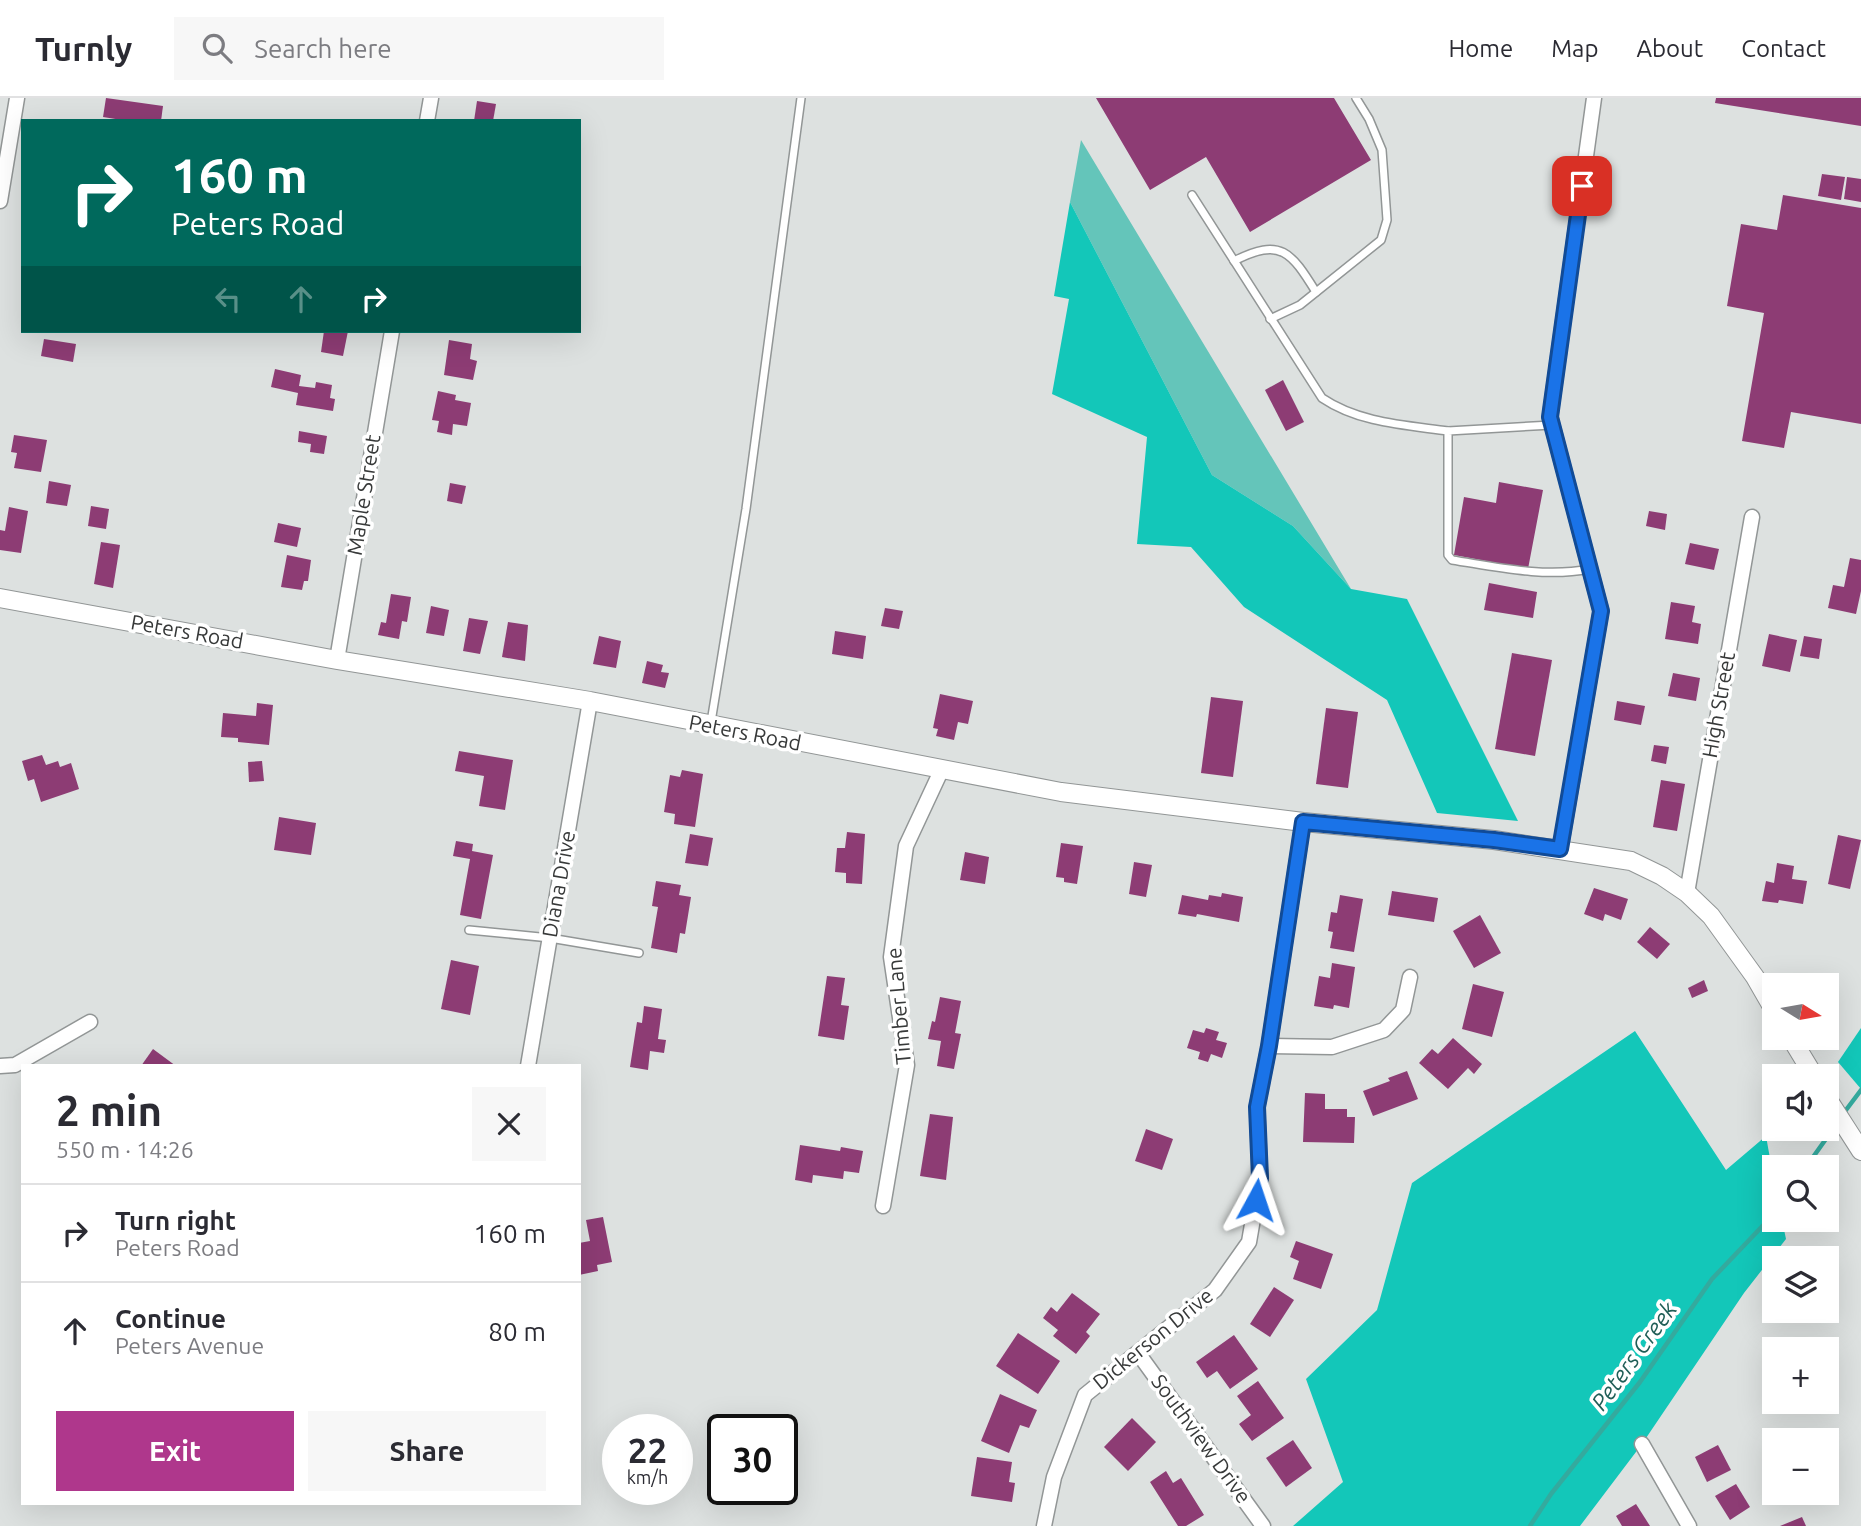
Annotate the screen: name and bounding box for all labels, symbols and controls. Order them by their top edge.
search box [174,17,664,80]
icon: search [198,29,236,67]
text: Turnly [35,30,132,67]
text: Search here [254,34,392,63]
text: Home [1448,35,1513,62]
text: Map [1551,35,1598,62]
text: About [1636,35,1703,62]
text: Contact [1741,35,1826,62]
icon: right [56,147,147,238]
text: 160 m [171,147,308,202]
pin [1552,156,1612,216]
icon: arrive [1563,167,1601,205]
text: Peters Road [171,205,344,241]
icon: left [209,280,247,318]
icon: ahead [282,280,320,318]
icon: right [355,280,393,318]
street label: Maple Street [342,433,384,557]
street label: Peters Road [129,609,245,653]
street label: High Street [1697,650,1739,760]
street label: Peters Road [687,709,803,755]
street label: Diana Drive [537,829,579,939]
street label: Timber Lane [881,947,915,1065]
north arrow [1762,973,1839,1050]
map controls [1762,973,1839,1505]
button: sound [1762,1064,1839,1141]
text: 2 min [56,1087,162,1134]
button: close [472,1087,546,1161]
text: 550 m · 14:26 [56,1137,194,1162]
button: search [1762,1155,1839,1232]
position arrow [1219,1163,1293,1237]
text: Turn right [115,1206,236,1235]
icon: right [56,1214,94,1252]
text: 160 m [474,1219,546,1248]
text: Peters Road [115,1235,240,1260]
button: layers [1762,1246,1839,1323]
street label: Dickerson Drive [1088,1283,1217,1394]
water label: Peters Creek [1586,1297,1681,1415]
text: Continue [115,1304,226,1333]
icon: ahead [56,1312,94,1350]
text: 80 m [488,1317,546,1346]
text: Peters Avenue [115,1333,264,1358]
button: + [1762,1337,1839,1414]
street label: Southview Drive [1147,1369,1257,1507]
button: Exit [56,1411,294,1491]
button: Share [308,1411,546,1491]
speed limit sign: 30 [707,1414,798,1505]
button: − [1762,1428,1839,1505]
text: 22 [628,1430,667,1470]
text: km/h [627,1467,668,1487]

